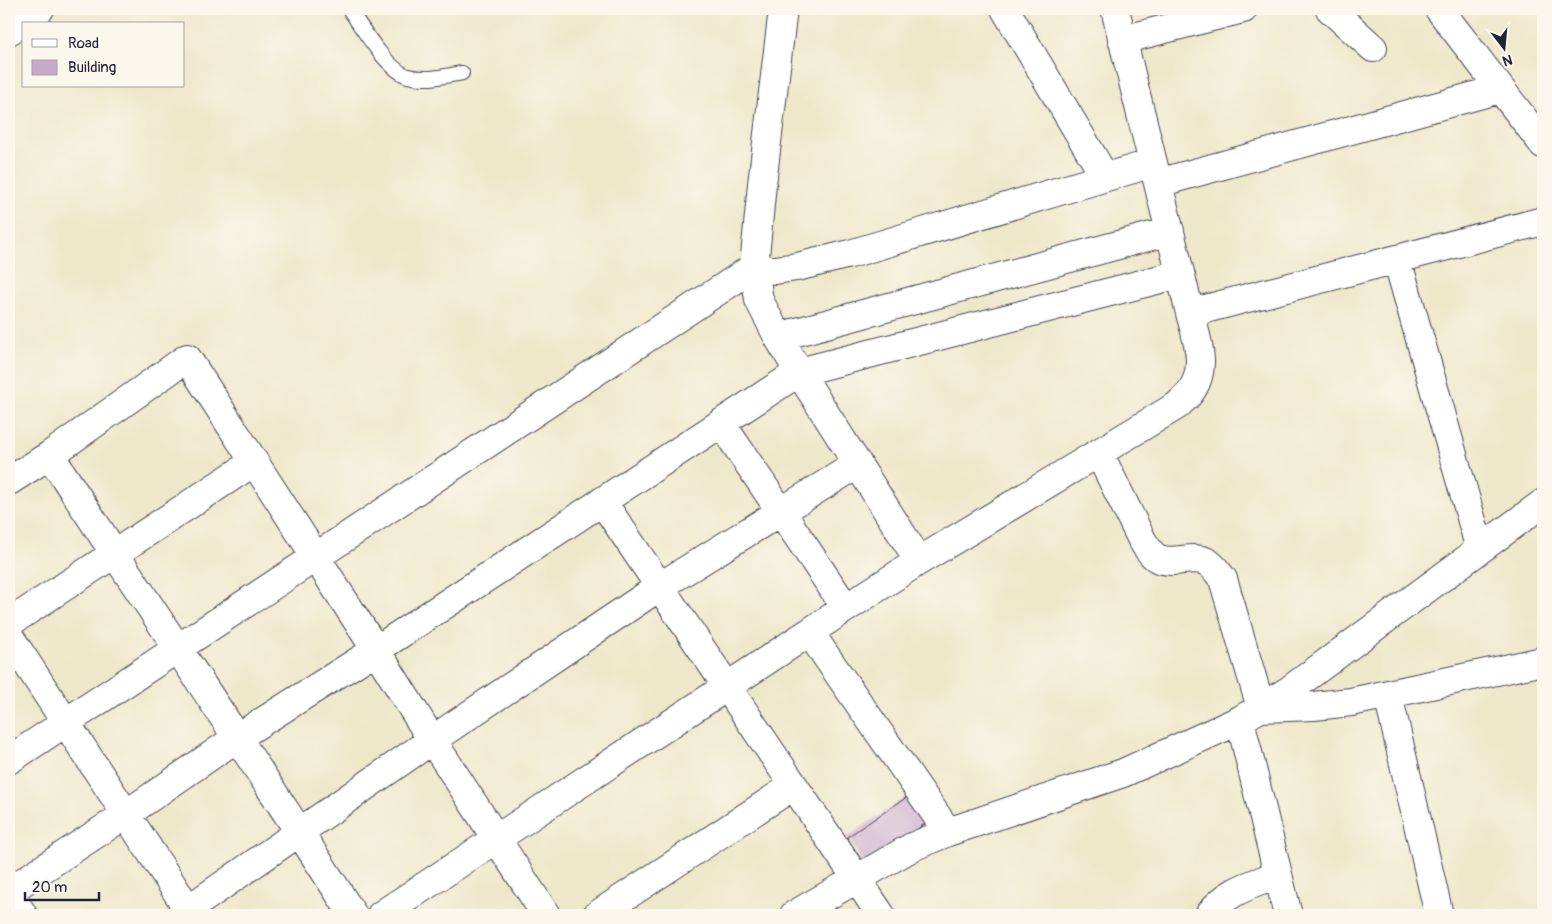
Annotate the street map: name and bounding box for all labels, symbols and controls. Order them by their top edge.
legend [22,22,185,88]
north arrow [1480,22,1530,72]
text: Road [68,34,99,53]
text: N [1501,51,1514,69]
text: Building [68,58,116,77]
scale bar [25,869,99,901]
text: 20 m [32,878,67,897]

